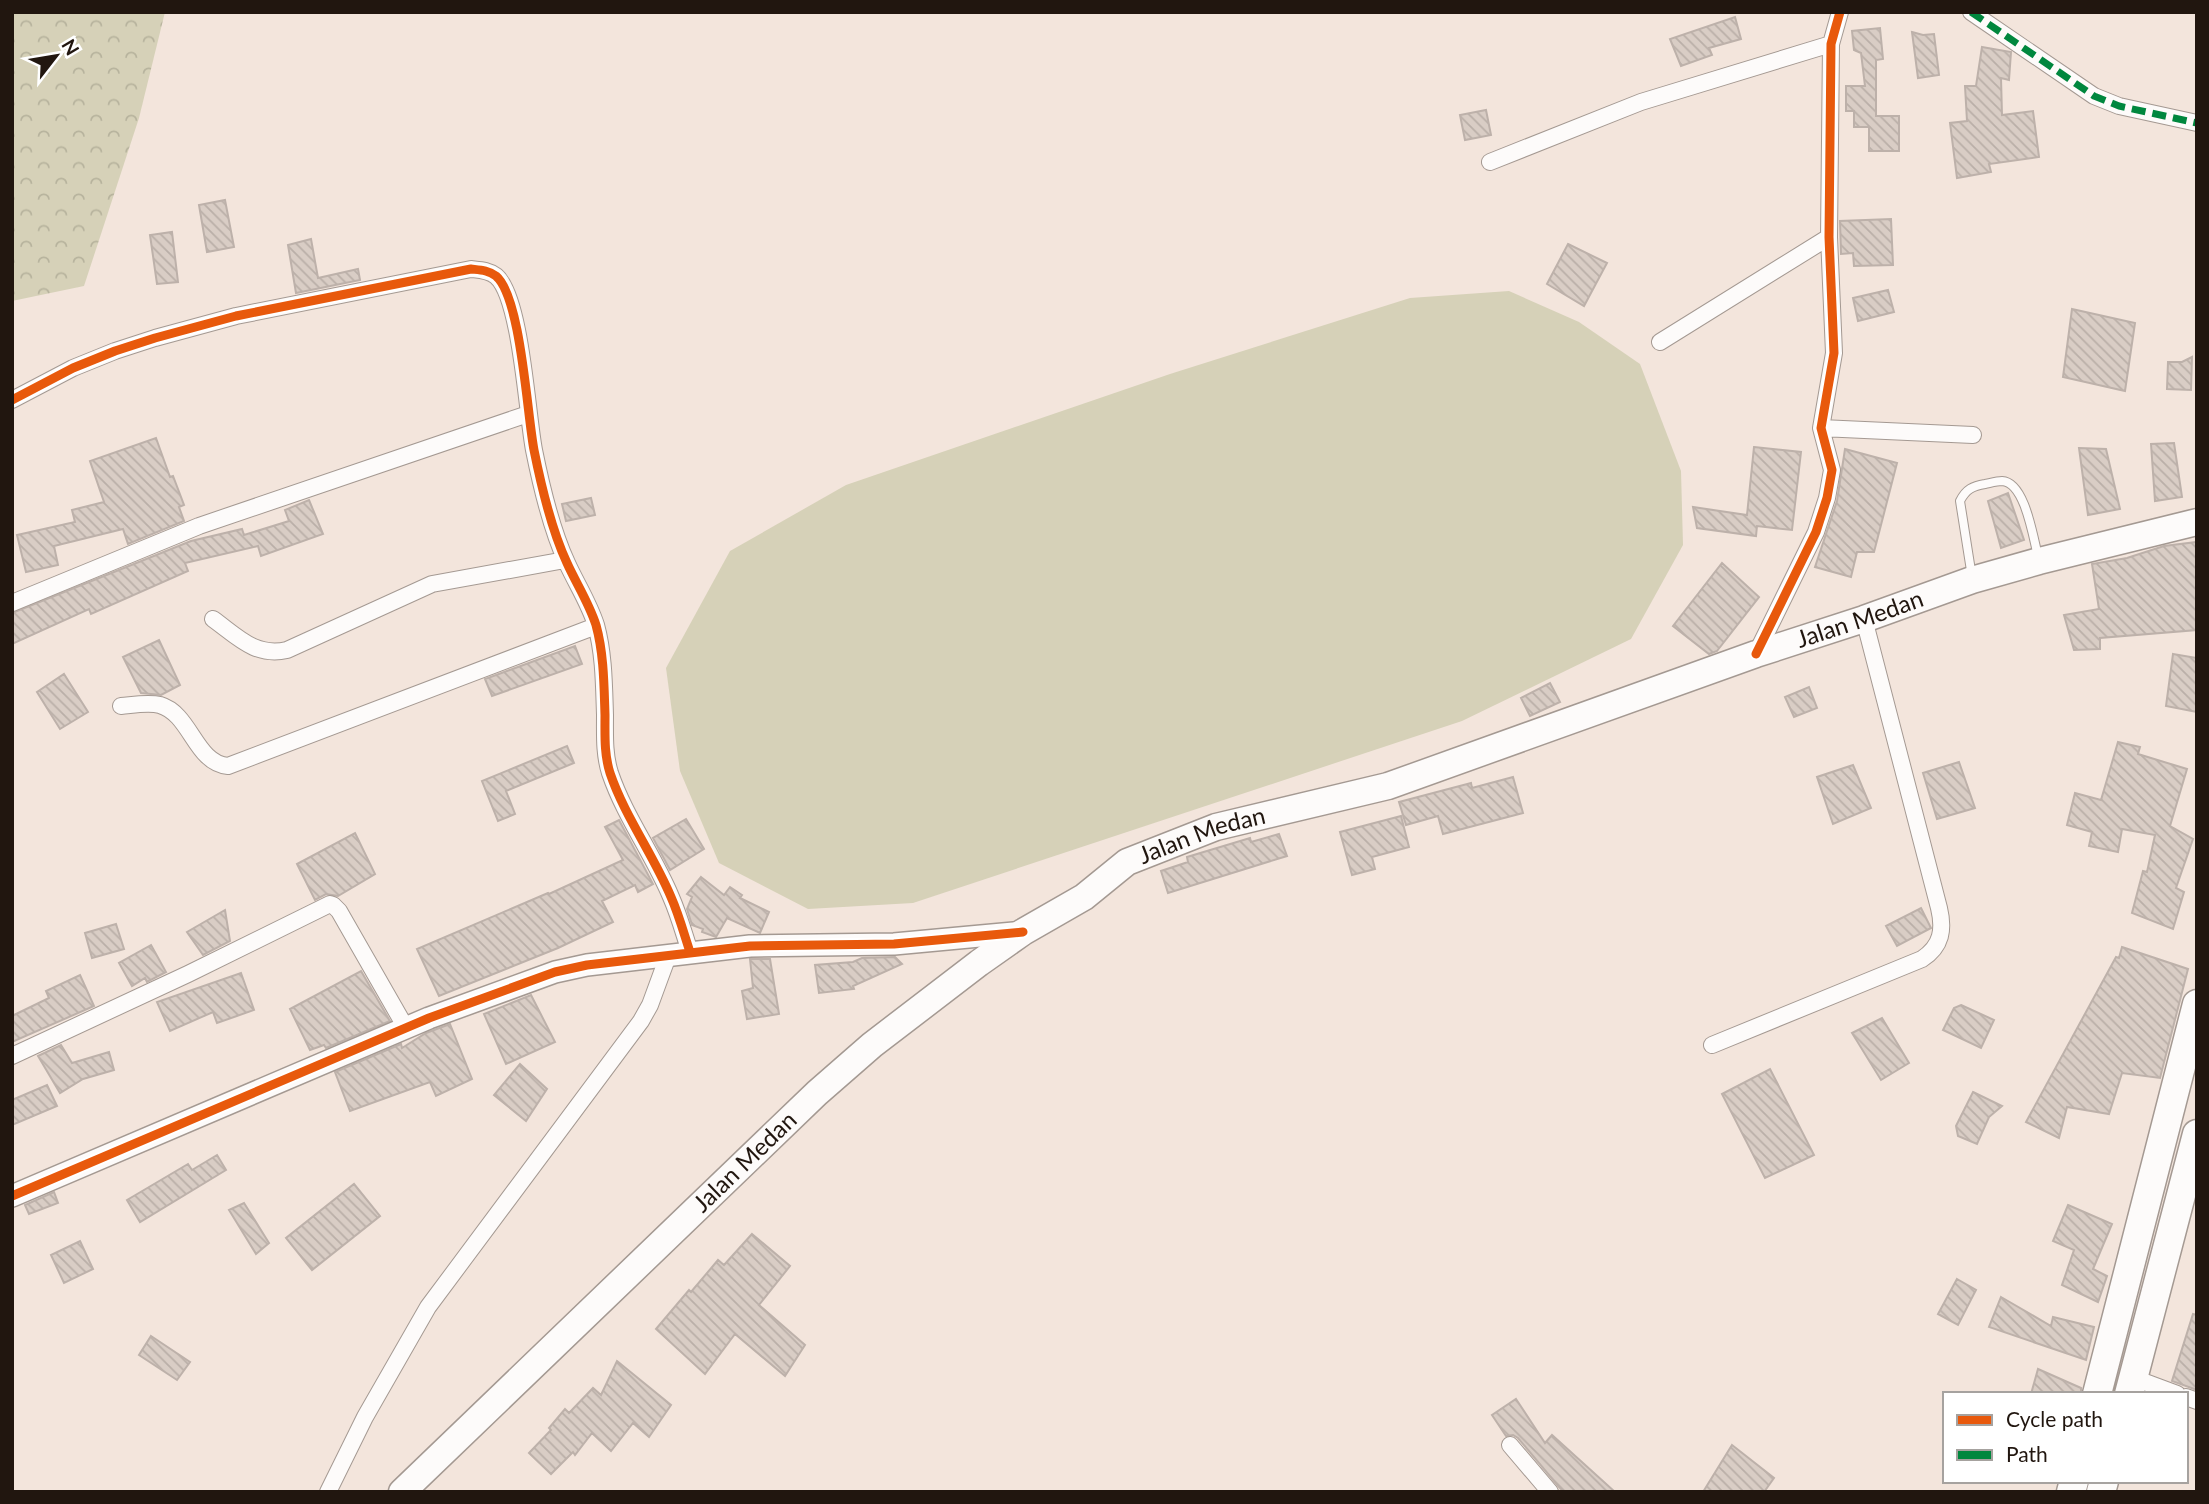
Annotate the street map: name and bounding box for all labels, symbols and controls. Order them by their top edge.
north arrow [21,21,91,91]
text: N [57,35,85,59]
street label: Jalan Medan [1792,583,1927,653]
street label: Jalan Medan [1134,800,1268,869]
street label: Jalan Medan [686,1105,802,1217]
legend [1943,1392,2188,1483]
text: Cycle path [2006,1406,2103,1431]
text: Path [2006,1441,2048,1466]

